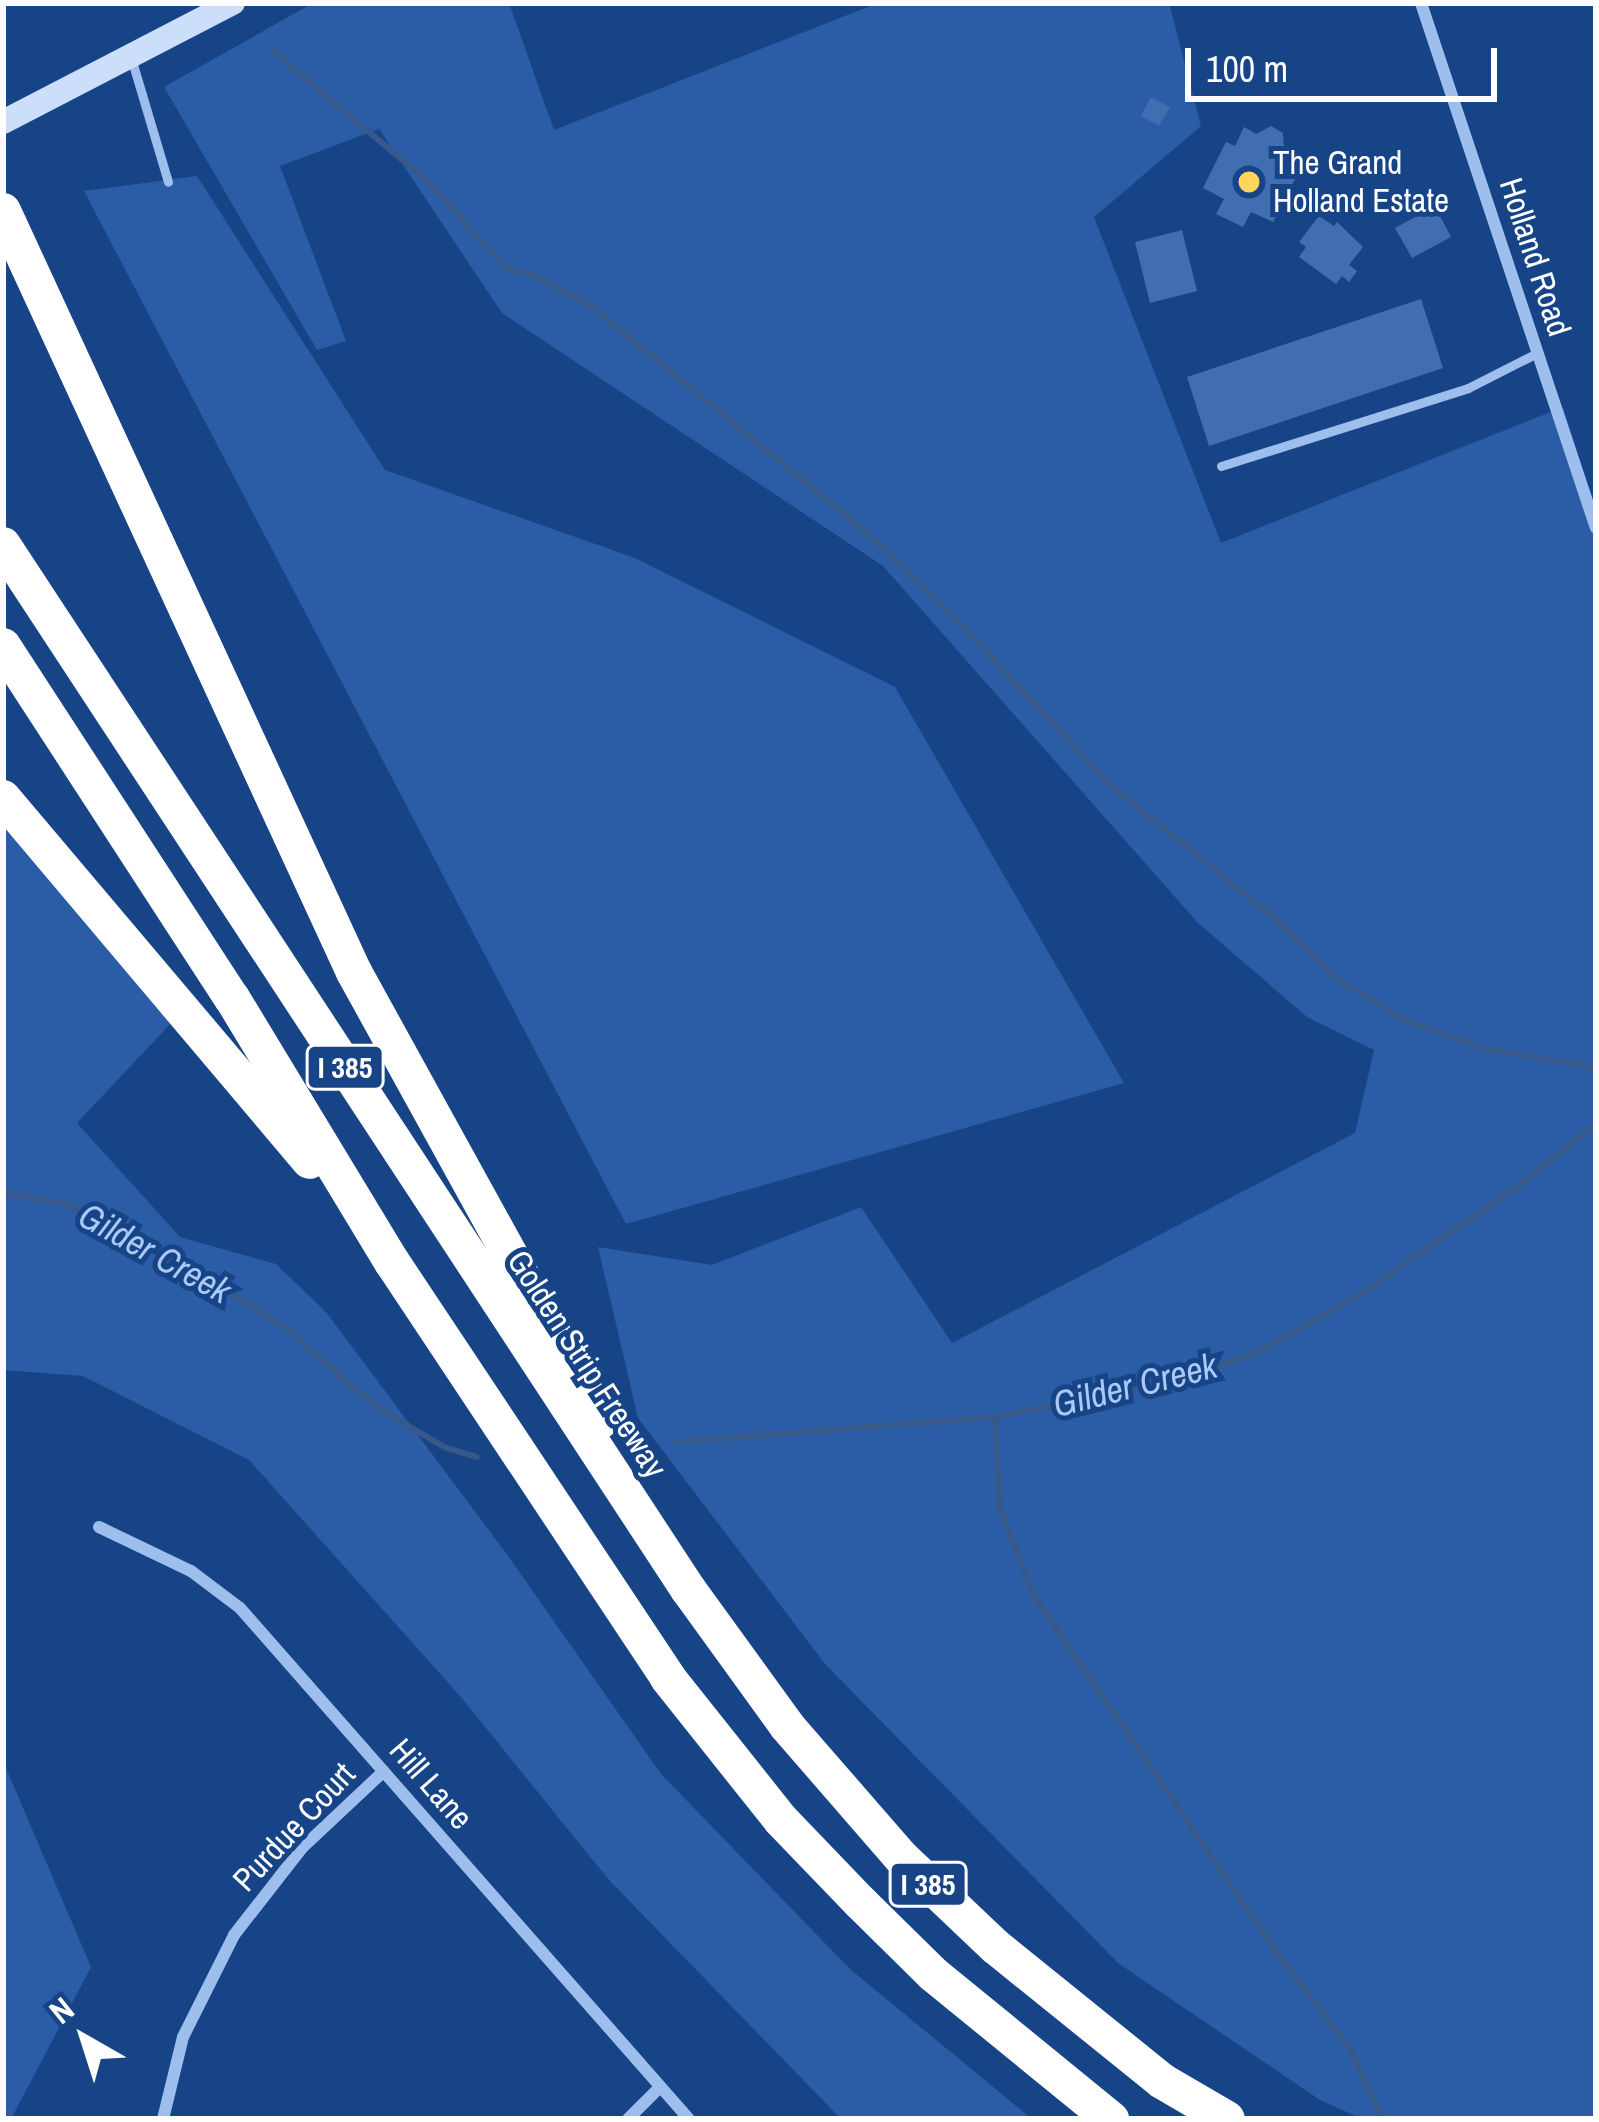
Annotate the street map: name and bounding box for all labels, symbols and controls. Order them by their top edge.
scale bar [1191,24,1503,98]
text: 100 m [1206,45,1288,93]
place label: The Grand Holland Estate [1273,143,1449,221]
marker: The Grand Holland Estate [1236,169,1262,195]
street label: Holland Road [1491,173,1579,341]
road number: I 385 [303,1043,387,1091]
water label: Gilder Creek [71,1194,239,1312]
street label: Golden Strip Freeway [499,1243,675,1485]
water label: Gilder Creek [1049,1344,1221,1426]
street label: Hill Lane [381,1731,481,1837]
street label: Purdue Court [225,1755,363,1899]
road number: I 385 [886,1860,970,1908]
north arrow [24,1978,144,2098]
text: N [40,1987,83,2033]

